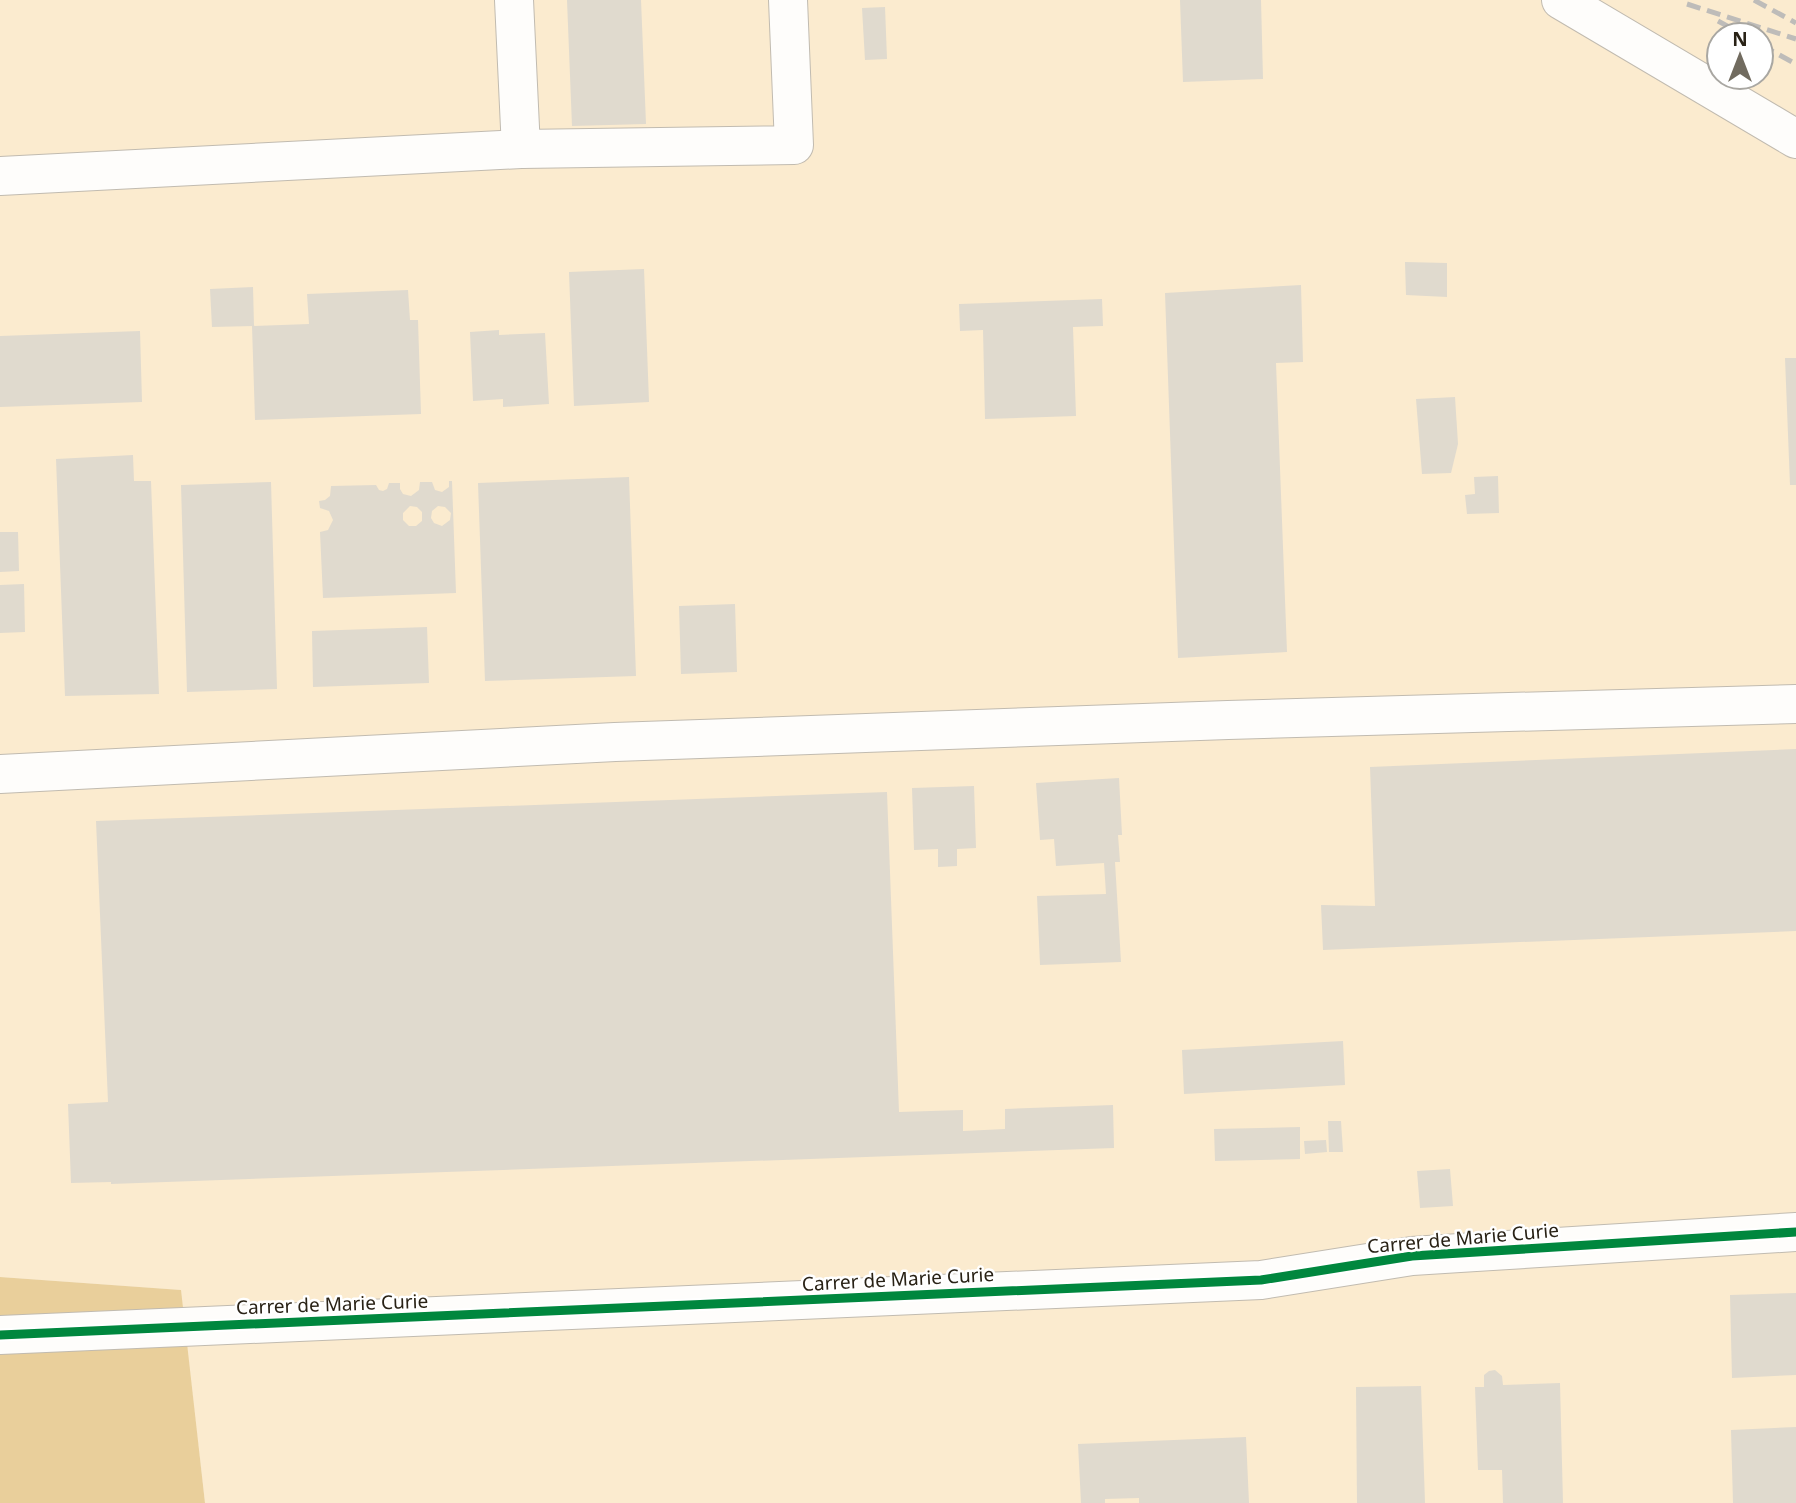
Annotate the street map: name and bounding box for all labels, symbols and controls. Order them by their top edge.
north arrow [1705,21,1775,91]
text: N [1732,26,1748,52]
street label: Carrer de Marie Curie [1366,1217,1560,1259]
street label: Carrer de Marie Curie [801,1261,995,1297]
street label: Carrer de Marie Curie [235,1288,429,1320]

